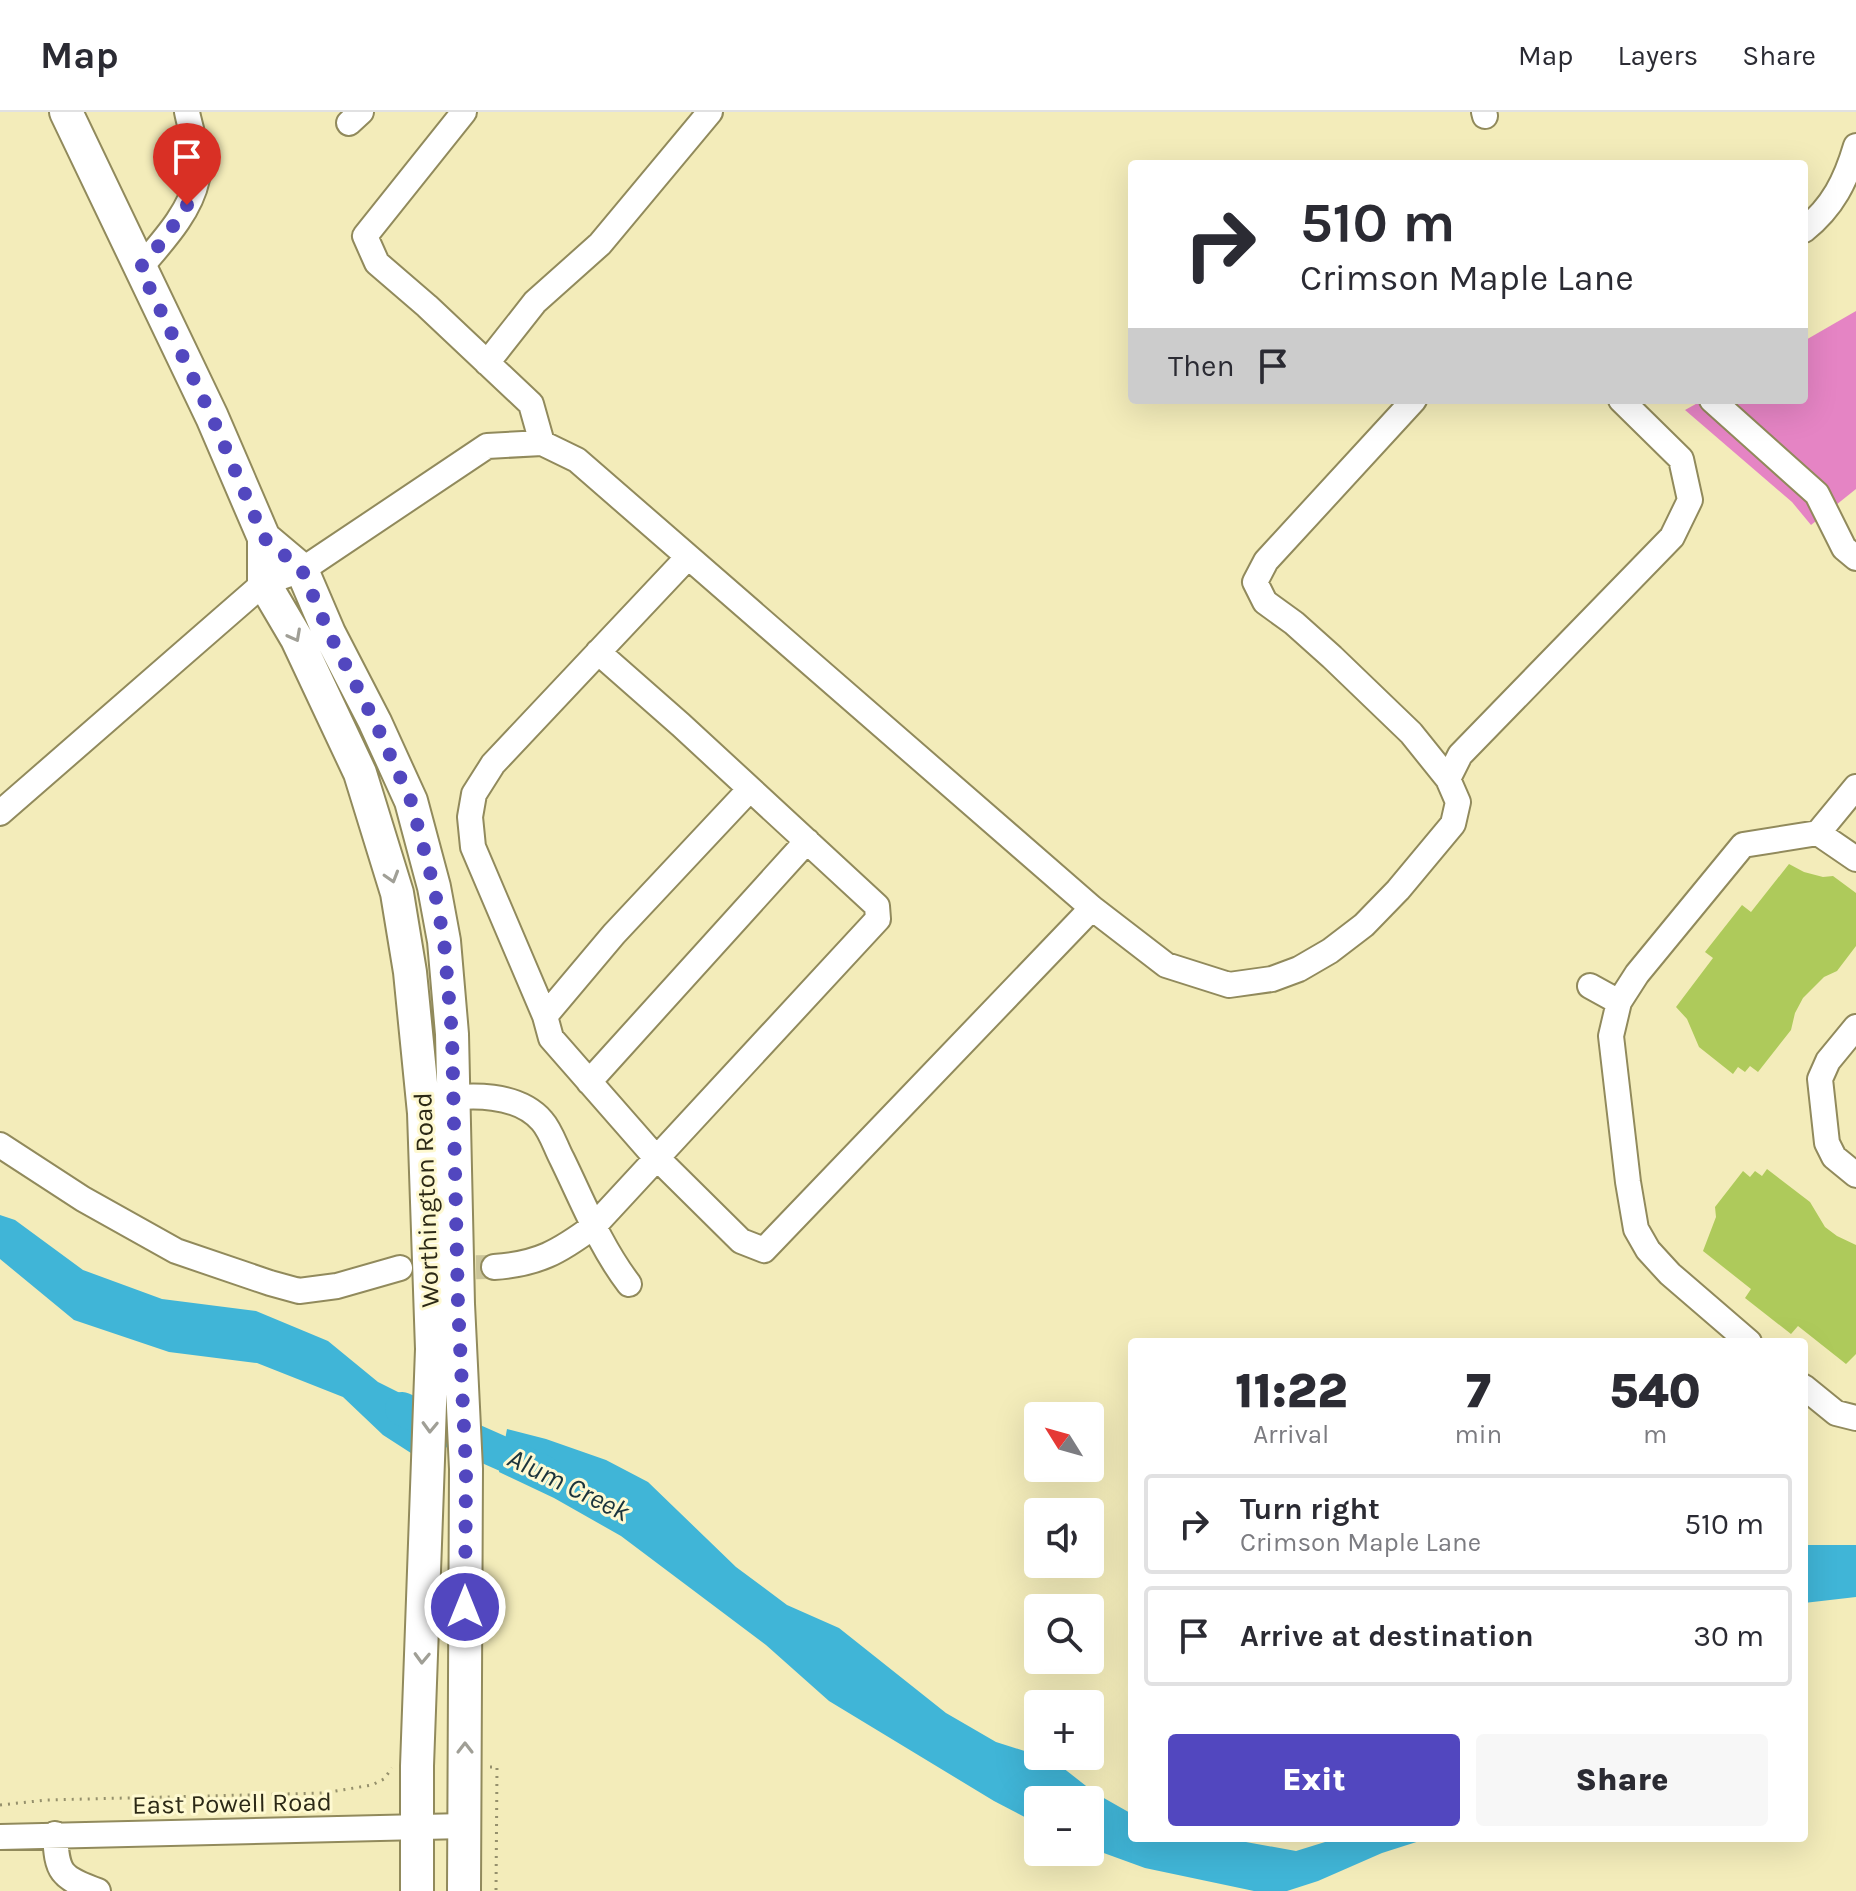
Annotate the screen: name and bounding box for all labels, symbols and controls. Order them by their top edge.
text: Map [40,33,119,78]
text: Map [1518,39,1573,72]
text: Layers [1617,39,1698,72]
text: Share [1742,39,1816,72]
pin [153,123,221,205]
icon: arrive [165,135,209,179]
text: 510 m [1300,190,1455,255]
icon: right [1168,192,1272,296]
text: Crimson Maple Lane [1300,257,1634,299]
icon: arrive [1251,344,1295,388]
text: Then [1168,348,1235,384]
one-way arrow [285,628,300,643]
one-way arrow [383,869,399,883]
street label: Worthington Road [407,1092,446,1308]
text: 11:22 [1235,1363,1348,1419]
text: 7 [1466,1363,1491,1419]
text: 540 [1609,1363,1701,1419]
north arrow [1024,1402,1104,1482]
map controls [1024,1402,1104,1866]
text: Arrival [1253,1419,1329,1450]
text: min [1455,1419,1502,1450]
text: m [1643,1419,1667,1450]
one-way arrow [421,1421,438,1434]
water label: Alum Creek [502,1441,636,1528]
text: Turn right [1240,1491,1380,1527]
button: sound [1024,1498,1104,1578]
icon: right [1172,1502,1216,1546]
text: 510 m [1684,1506,1764,1542]
text: Crimson Maple Lane [1240,1527,1481,1558]
position arrow [423,1565,507,1649]
button: search [1024,1594,1104,1674]
icon: arrive [1172,1614,1216,1658]
text: Arrive at destination [1240,1618,1534,1654]
text: 30 m [1693,1618,1764,1654]
one-way arrow [413,1652,430,1665]
button: + [1024,1690,1104,1770]
button: Exit [1168,1734,1460,1826]
button: Share [1476,1734,1768,1826]
one-way arrow [456,1741,474,1754]
street label: East Powell Road [132,1786,332,1821]
button: − [1024,1786,1104,1866]

